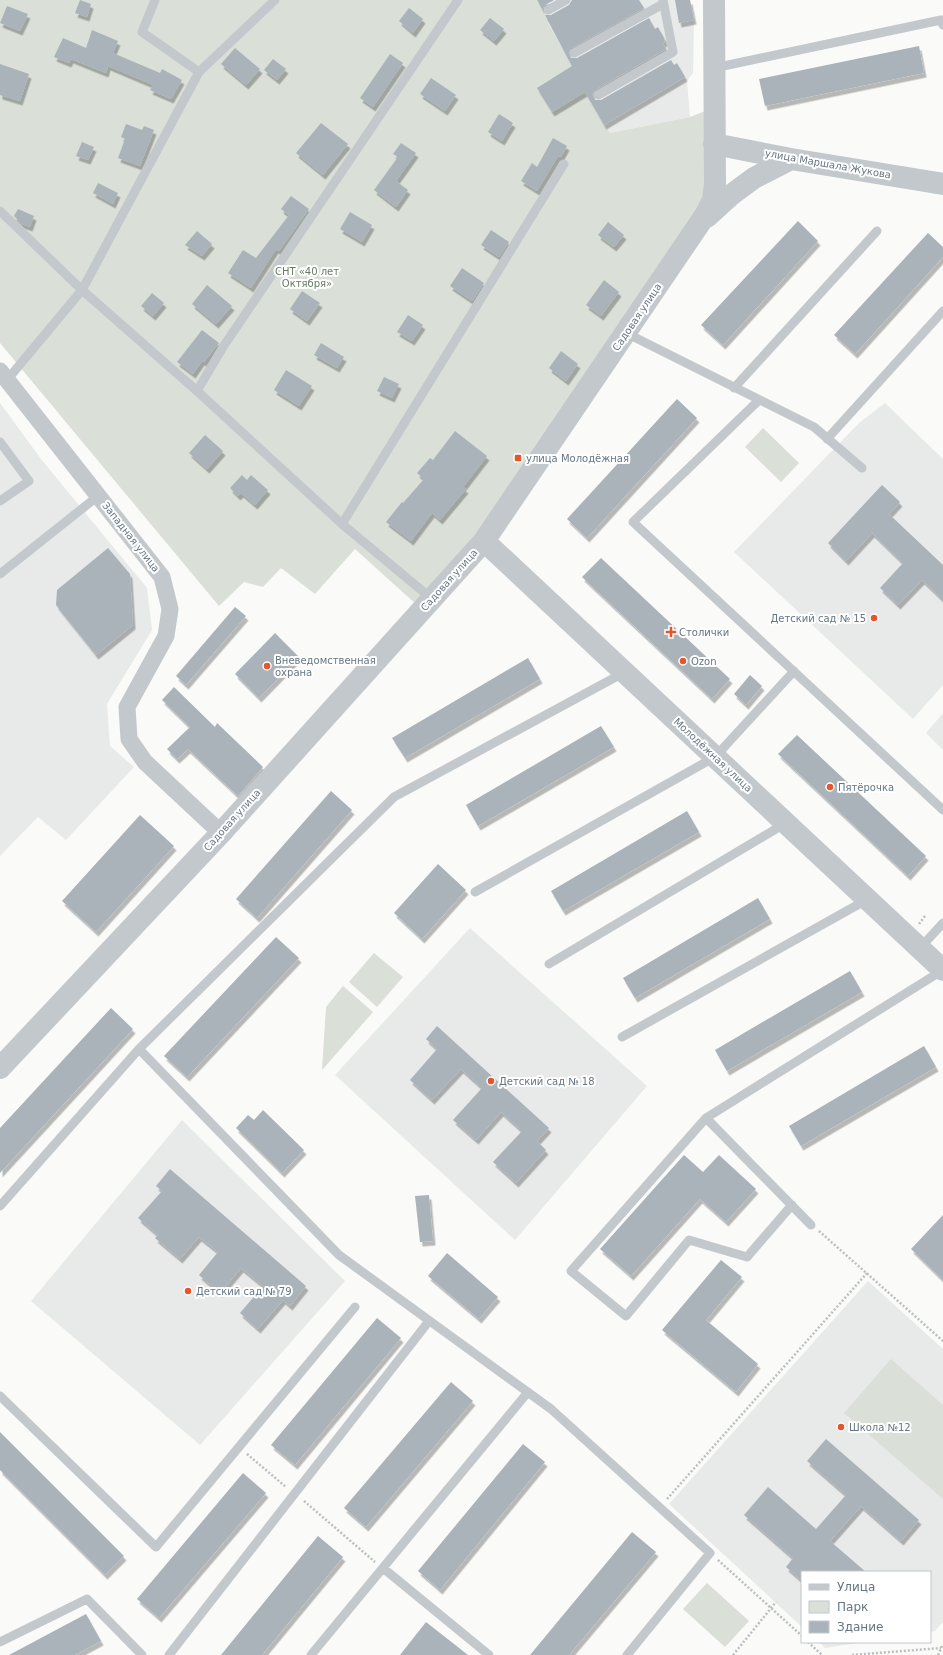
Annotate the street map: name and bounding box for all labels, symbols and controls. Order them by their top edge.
street label: улица Маршала Жукова [764,147,892,181]
park label: СНТ «40 лет Октября» [275,266,339,289]
street label: Садовая улица [610,281,664,353]
marker: улица Молодёжная [513,453,523,463]
place label: улица Молодёжная [526,453,629,464]
street label: Западная улица [100,500,162,574]
street label: Садовая улица [418,547,480,613]
place label: Детский сад № 15 [770,613,866,624]
marker: Детский сад № 15 [869,613,879,623]
marker: Столички [666,627,676,637]
place label: Столички [679,627,729,638]
place label: Вневедомственная охрана [275,655,376,678]
marker: Ozon [678,656,688,666]
place label: Ozon [691,656,717,667]
marker: Вневедомственная охрана [262,661,272,671]
street label: Молодёжная улица [672,716,754,794]
marker: Пятёрочка [825,782,835,792]
place label: Пятёрочка [838,782,894,793]
street label: Садовая улица [201,787,263,853]
marker: Детский сад № 18 [486,1076,496,1086]
place label: Детский сад № 18 [499,1076,595,1087]
marker: Детский сад № 79 [183,1286,193,1296]
place label: Детский сад № 79 [196,1286,292,1297]
marker: Школа №12 [836,1422,846,1432]
place label: Школа №12 [849,1422,911,1433]
legend [801,1571,931,1643]
text: Улица [837,1580,875,1594]
text: Парк [837,1600,868,1614]
text: Здание [837,1620,883,1634]

